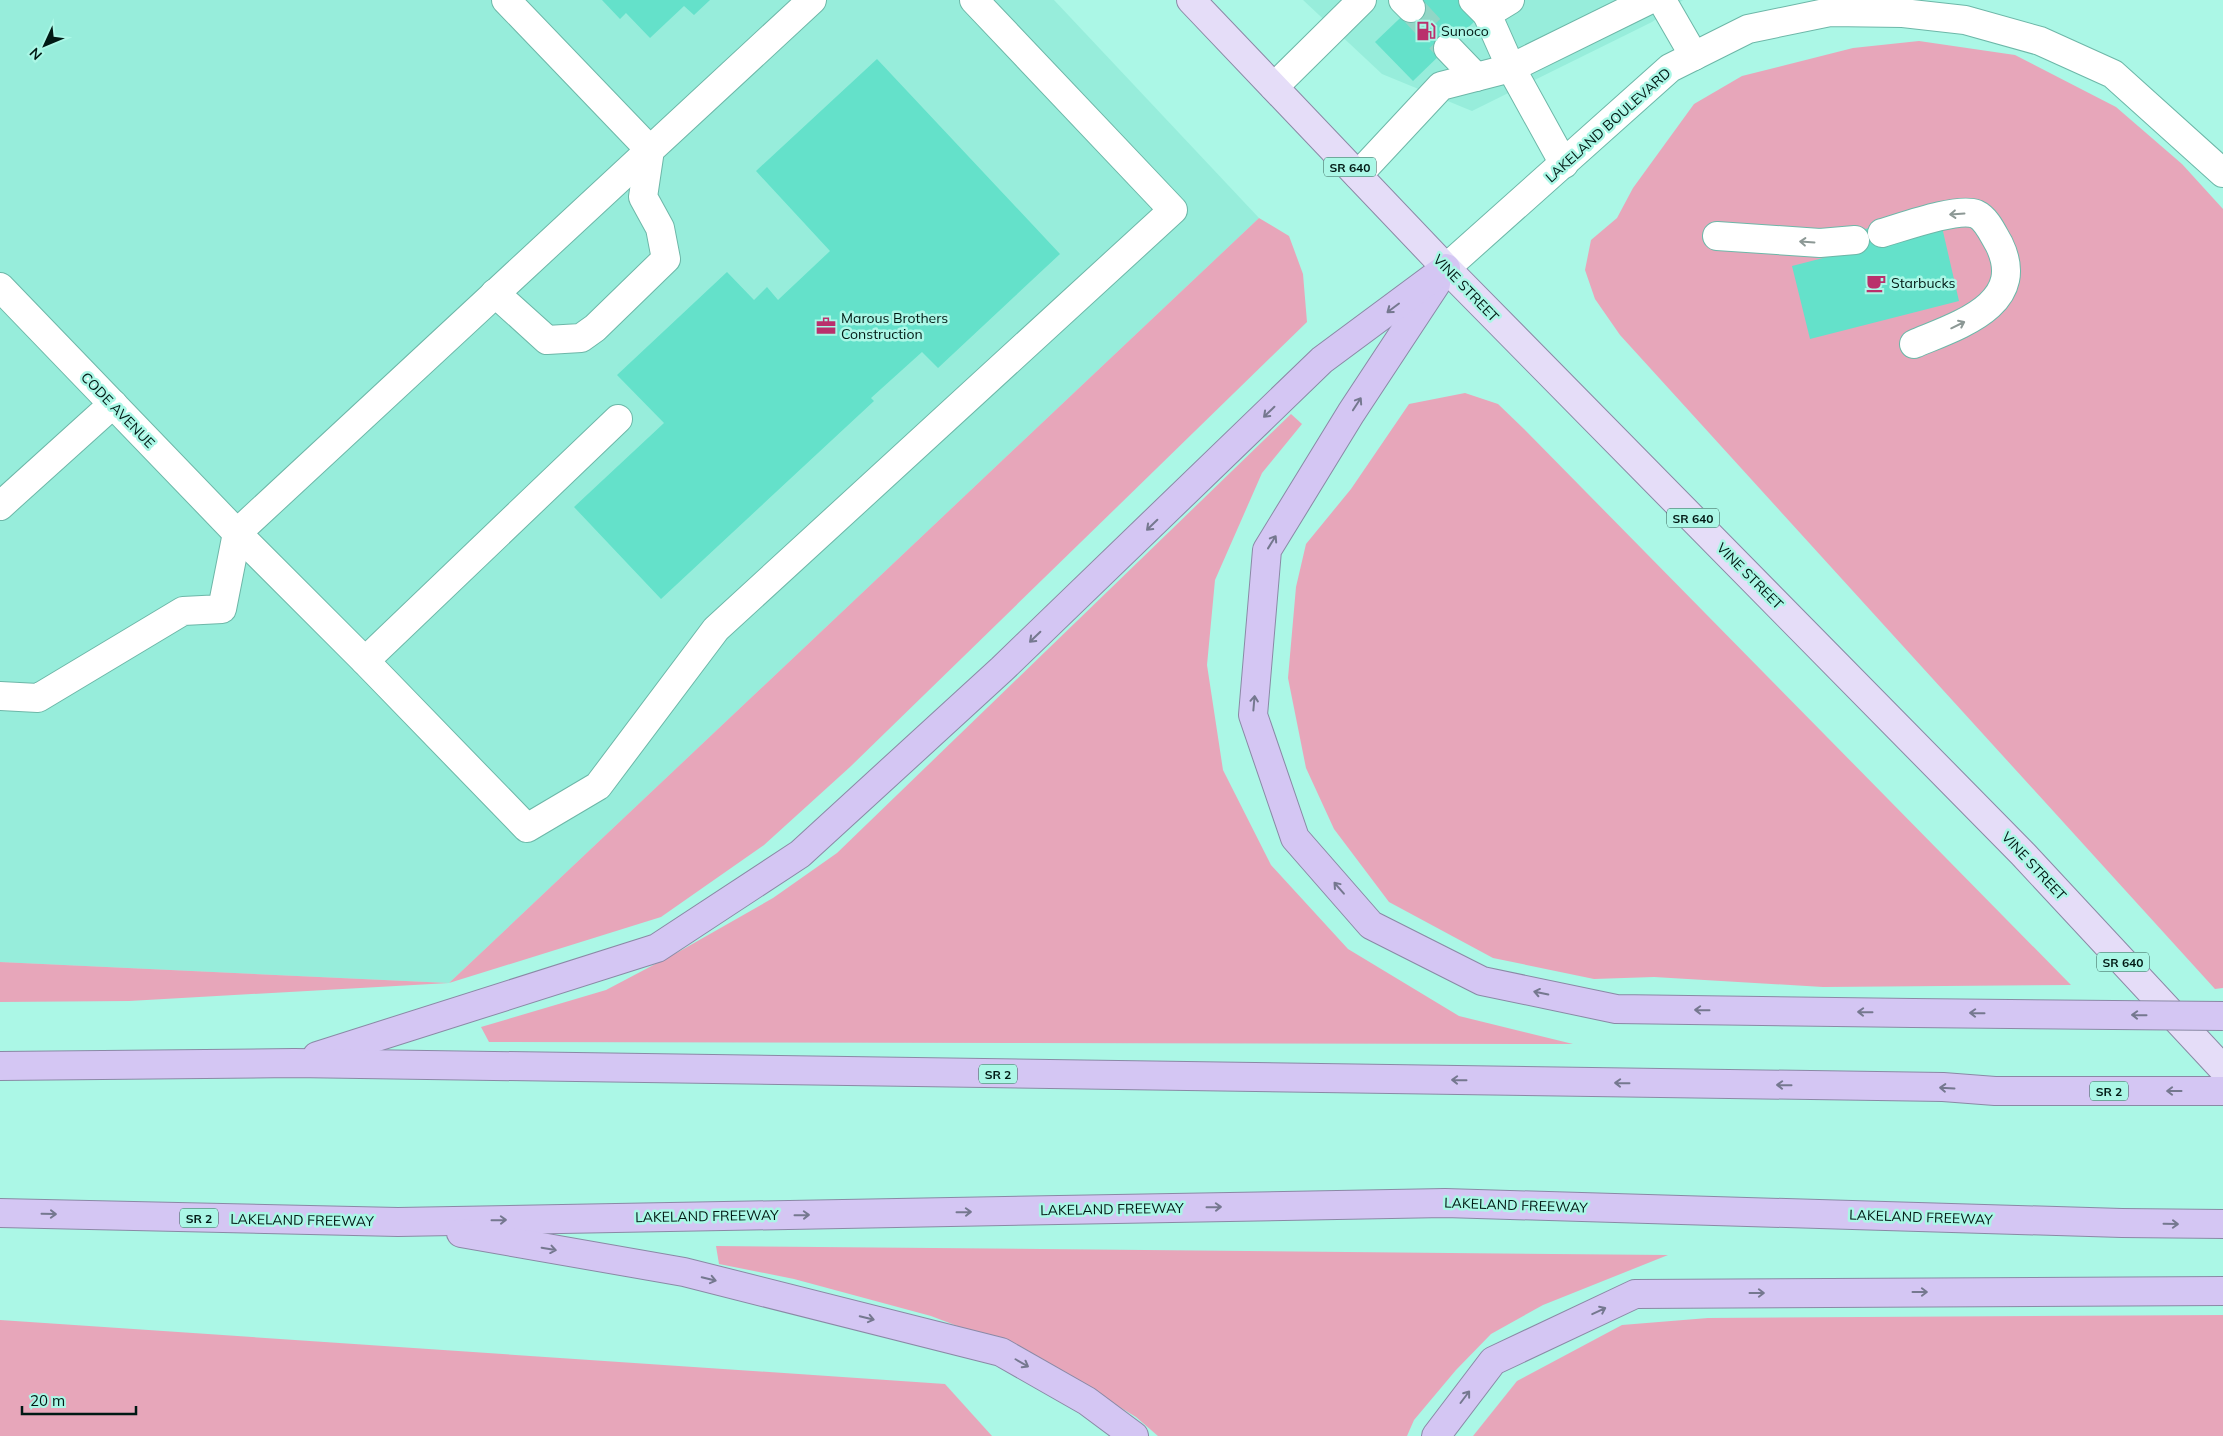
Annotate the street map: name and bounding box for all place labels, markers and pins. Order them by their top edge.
fuel station icon: Sunoco [1415,20,1437,42]
place label: Sunoco [1441,22,1489,40]
cafe icon: Starbucks [1865,272,1887,294]
place label: Starbucks [1891,274,1956,292]
place label: Marous Brothers Construction [841,309,948,343]
office icon: Marous Brothers Construction [815,315,837,337]

